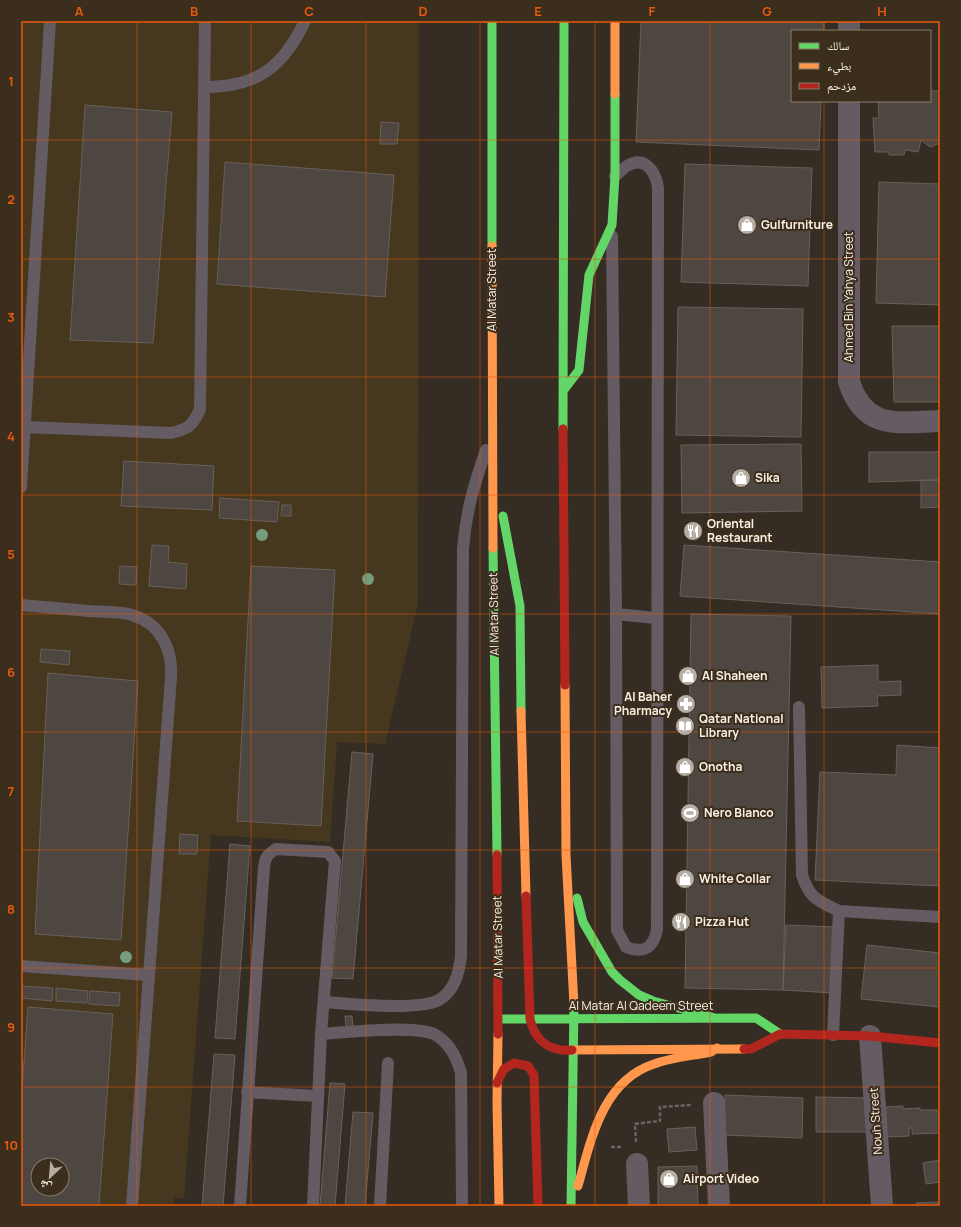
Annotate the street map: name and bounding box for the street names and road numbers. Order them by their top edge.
street label: Ahmed Bin Yahya Street [840,231,857,362]
street label: Al Matar Street [483,248,500,332]
street label: Al Matar Street [484,572,503,656]
street label: Al Matar Street [488,895,507,979]
street label: Al Matar Al Qadeem Street [569,997,714,1014]
street label: Nouh Street [865,1087,886,1155]

